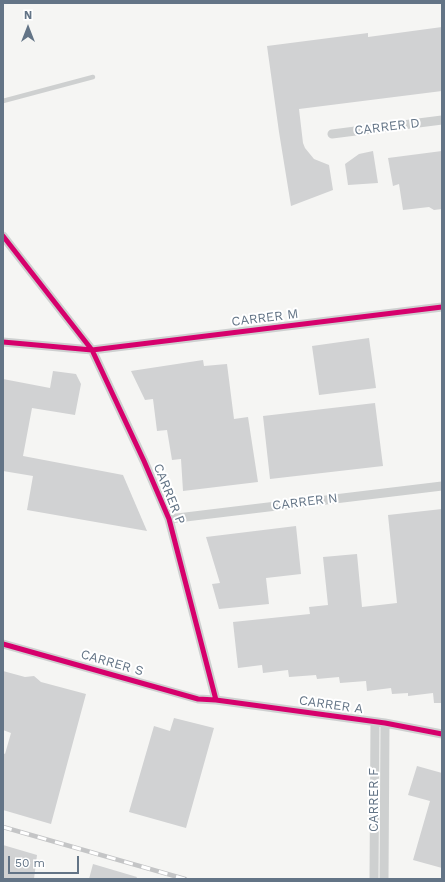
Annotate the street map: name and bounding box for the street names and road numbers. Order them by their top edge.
street label: CARRER D [354,115,420,139]
street label: CARRER M [231,306,299,330]
street label: CARRER P [150,461,188,527]
street label: CARRER N [271,490,339,514]
street label: CARRER S [79,647,145,679]
street label: CARRER A [298,693,364,717]
street label: CARRER F [366,768,382,832]

